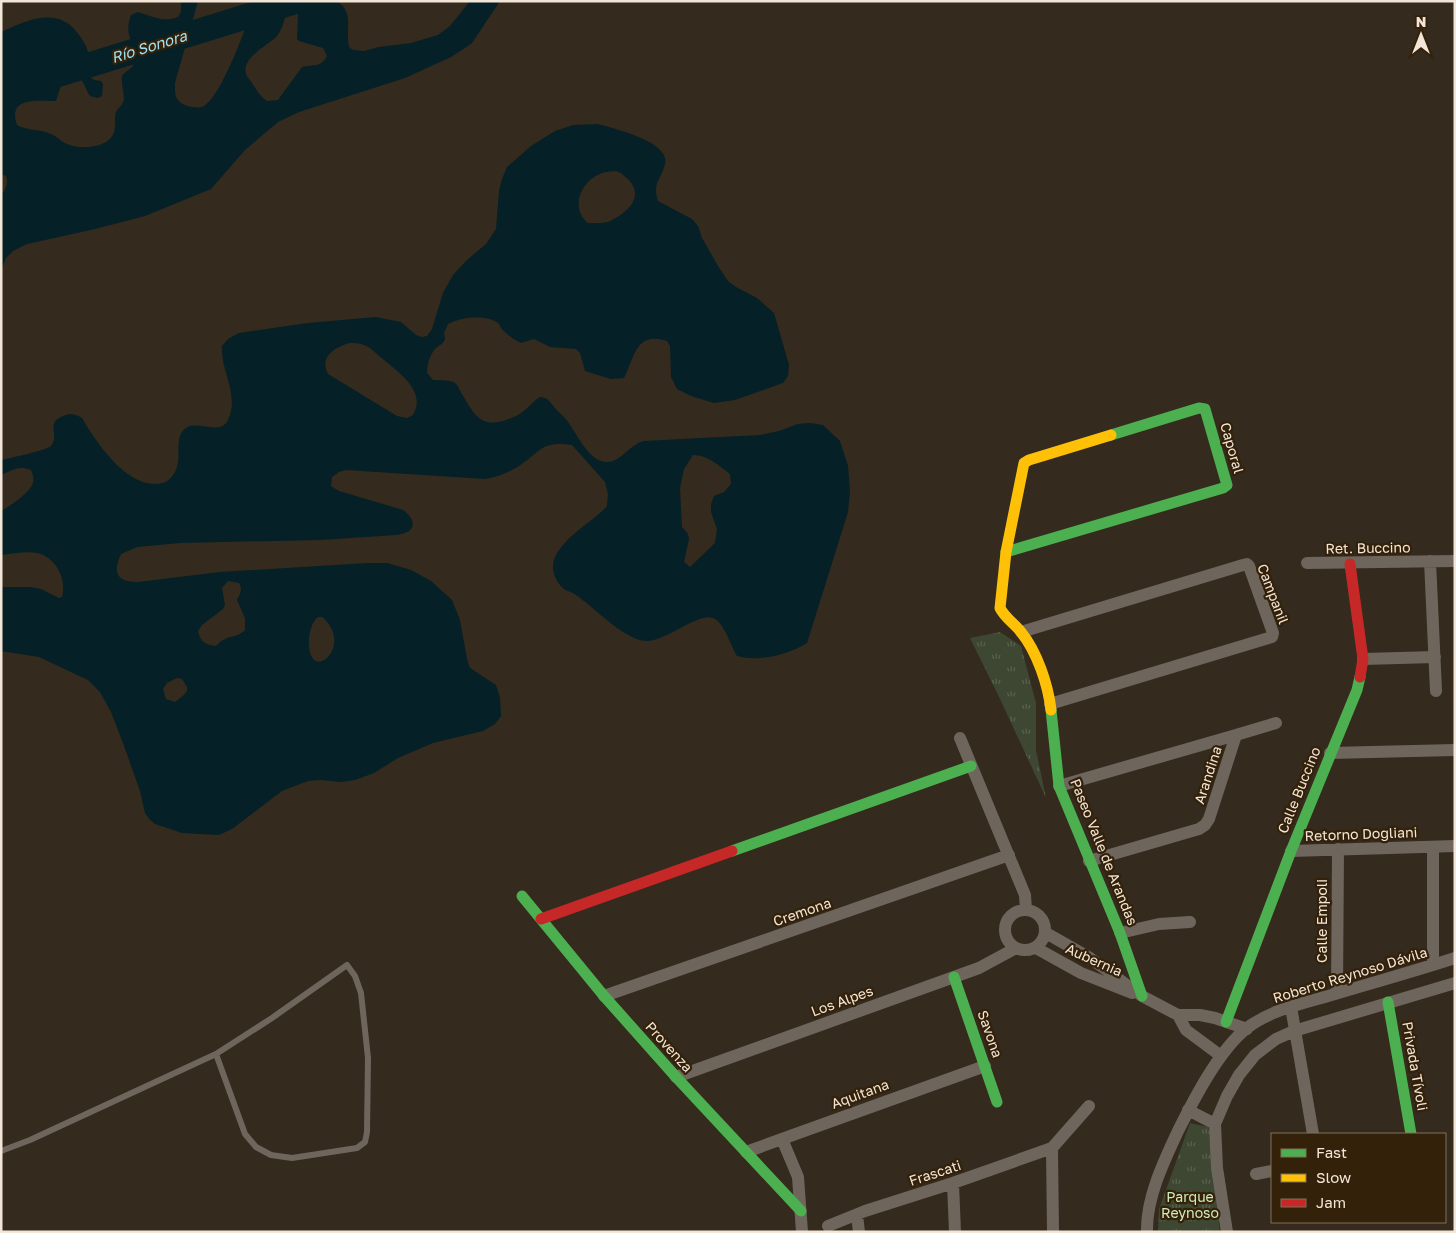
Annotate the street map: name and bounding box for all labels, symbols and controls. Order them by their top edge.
north arrow [1396,10,1446,60]
text: N [1416,13,1426,30]
water label: Río Sonora [109,26,189,66]
street label: Caporal [1217,420,1248,475]
street label: Ret. Buccino [1325,538,1411,557]
street label: Campanil [1254,561,1293,626]
street label: Arandina [1190,744,1225,806]
street label: Calle Buccino [1273,744,1324,836]
street label: Paseo Valle de Arandas [1067,776,1142,928]
street label: Retorno Dogliani [1304,823,1418,844]
street label: Calle Empoli [1313,879,1330,963]
street label: Cremona [771,894,833,929]
street label: Aubernia [1063,940,1125,980]
street label: Roberto Reynoso Dávila [1271,943,1429,1006]
street label: Los Alpes [808,981,875,1020]
street label: Savona [974,1008,1006,1060]
street label: Provenza [642,1018,696,1075]
street label: Privada Tívoli [1399,1020,1432,1112]
street label: Aquitana [829,1075,891,1112]
legend [1271,1133,1446,1223]
text: Fast [1316,1143,1347,1161]
street label: Frascati [907,1156,963,1189]
text: Slow [1316,1168,1351,1186]
park label: Parque Reynoso [1161,1188,1219,1221]
text: Jam [1316,1193,1346,1211]

